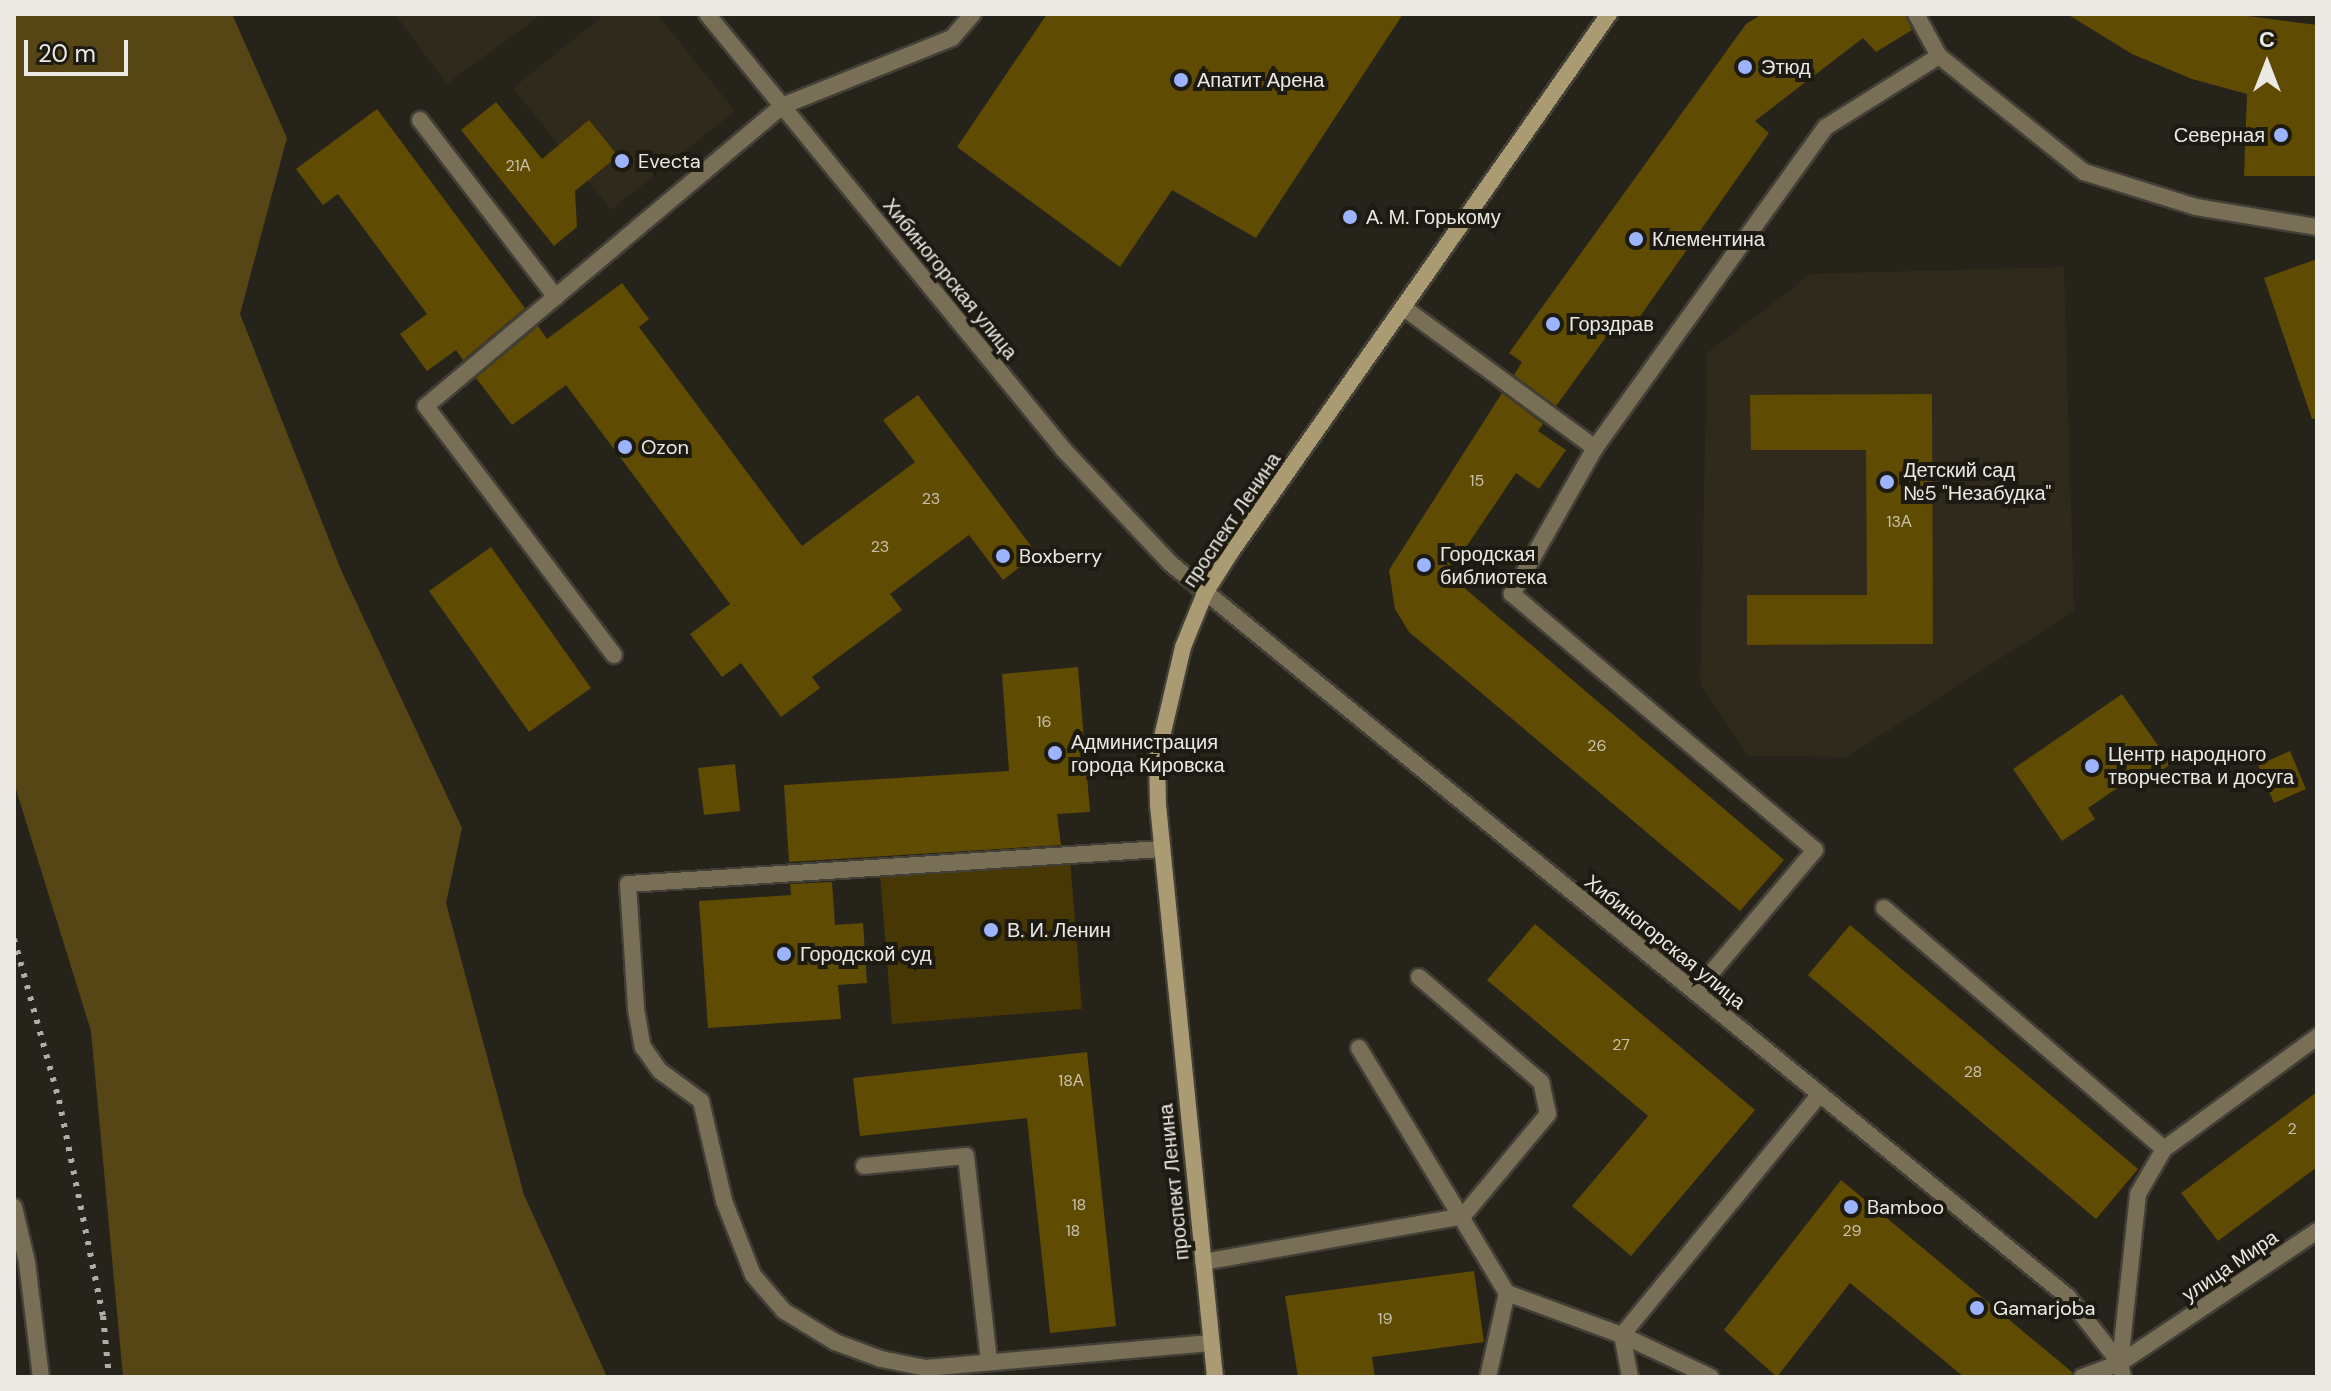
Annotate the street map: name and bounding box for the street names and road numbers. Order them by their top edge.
street label: Хибиногорская улица [878,194,1022,364]
street label: проспект Ленина [1178,448,1286,592]
street label: Хибиногорская улица [1580,870,1750,1014]
street label: проспект Ленина [1154,1103,1194,1261]
street label: улица Мира [2178,1225,2282,1307]

